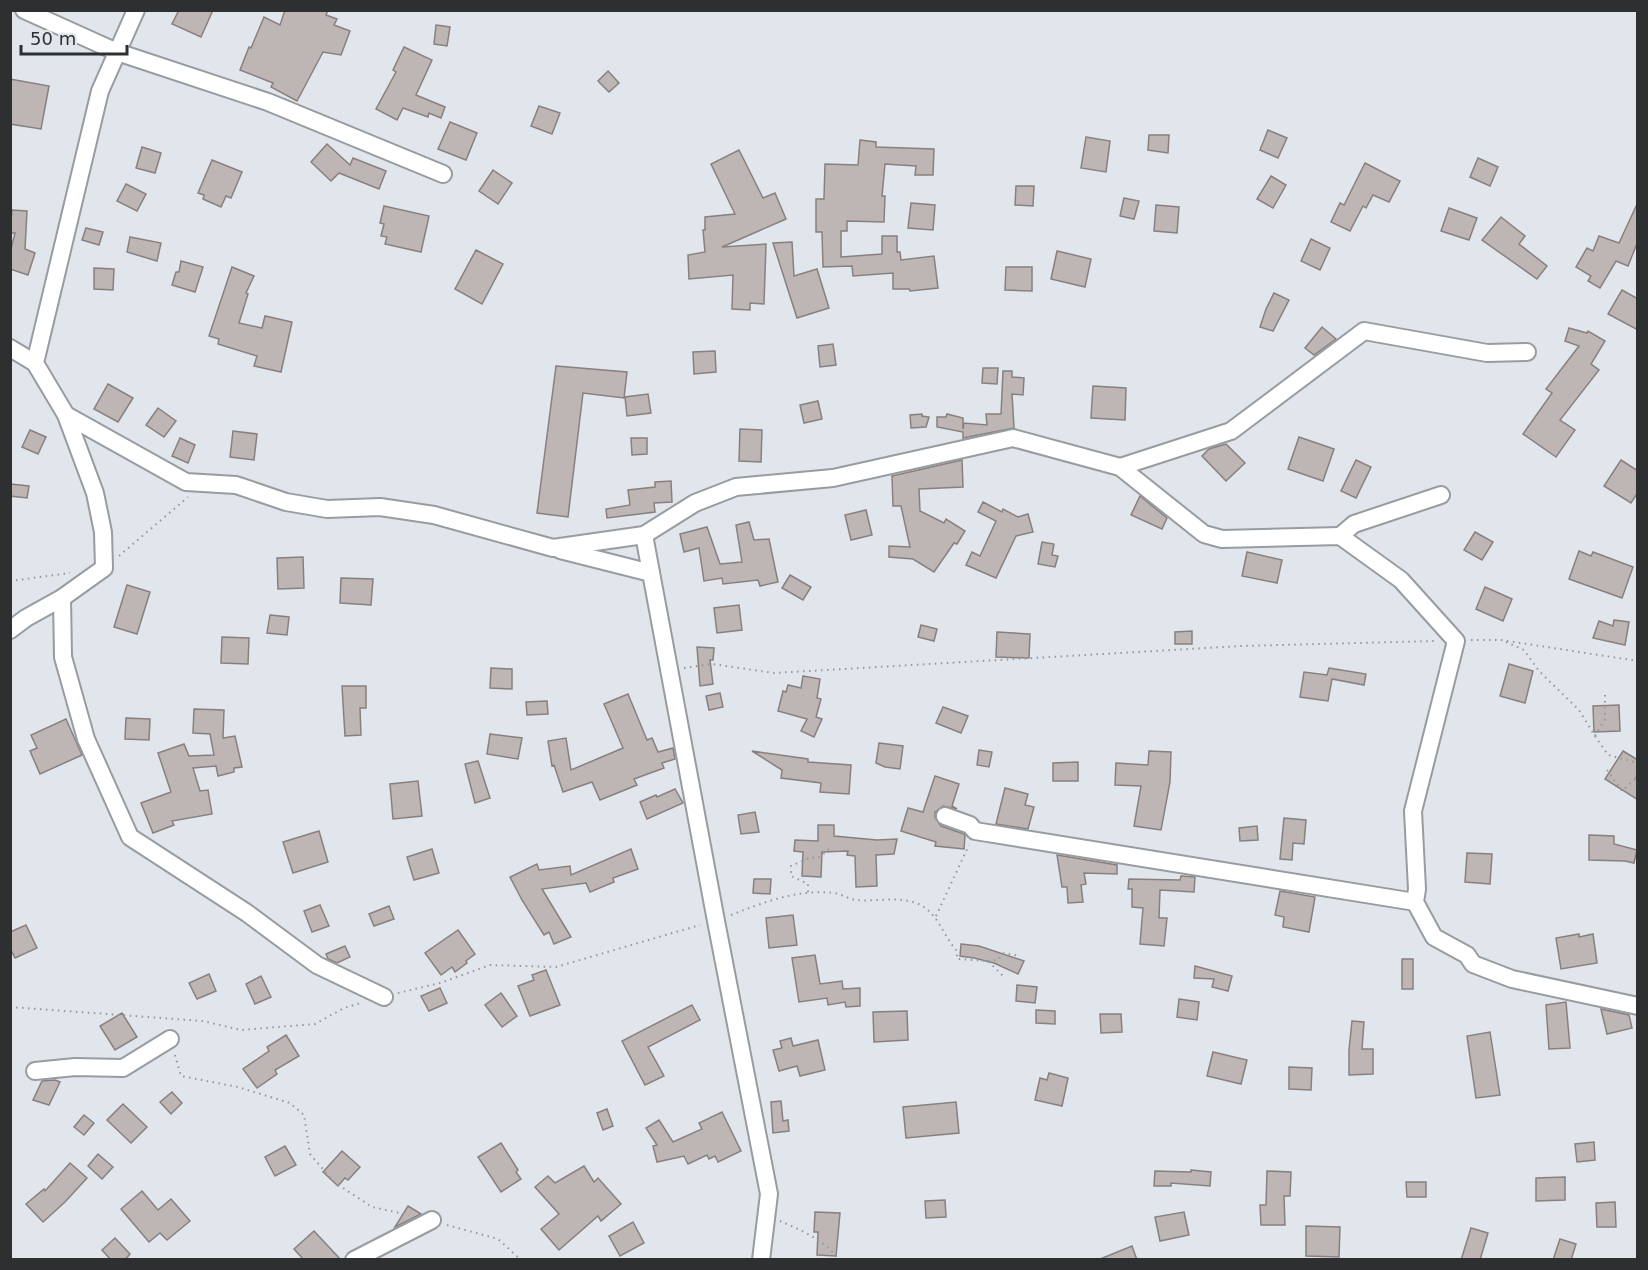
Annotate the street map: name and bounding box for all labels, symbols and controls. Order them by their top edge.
scale bar [21,18,128,56]
text: 50 m [30,28,76,49]

